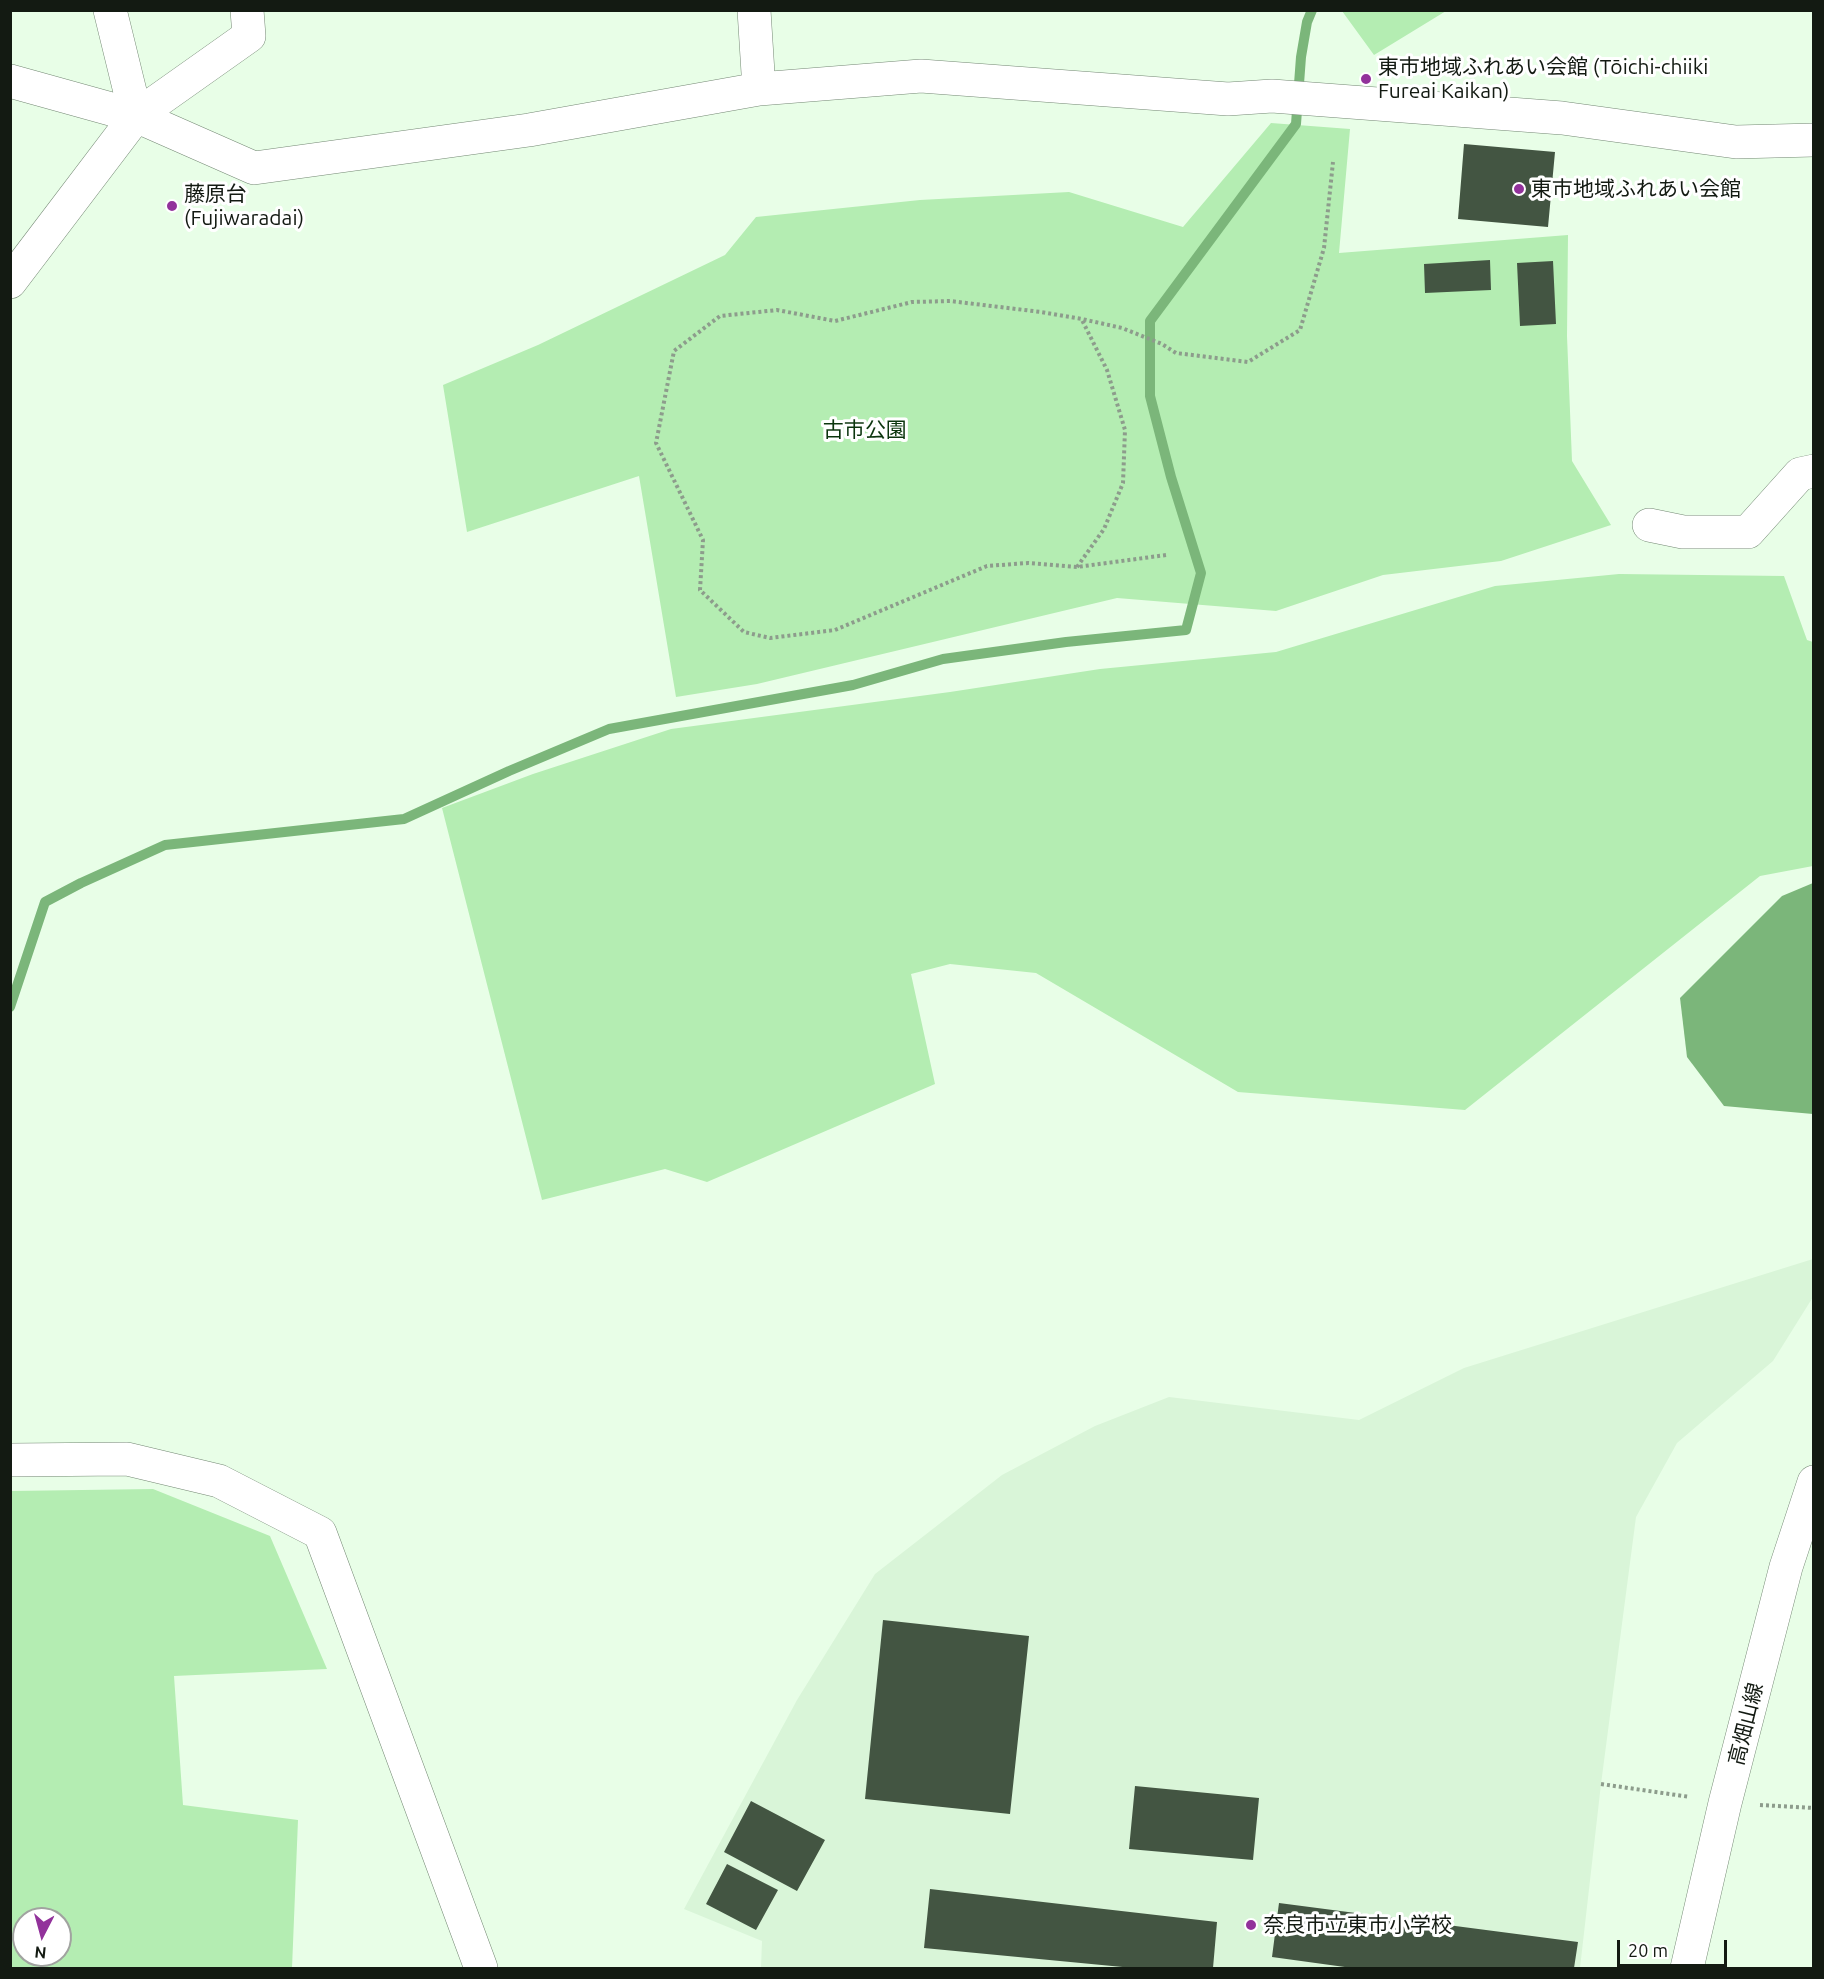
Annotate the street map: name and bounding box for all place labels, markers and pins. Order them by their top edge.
place label: 東市地域ふれあい会館 (Tōichi-chiiki Fureai Kaikan) [1378,54,1708,104]
marker: 東市地域ふれあい会館 (Tōichi-chiiki Fureai Kaikan) [1359,72,1373,86]
place label: 東市地域ふれあい会館 [1531,176,1741,202]
place label: 藤原台 (Fujiwaradai) [184,181,304,231]
marker: 東市地域ふれあい会館 [1512,182,1526,196]
marker: 藤原台 (Fujiwaradai) [165,199,179,213]
place label: 奈良市立東市小学校 [1263,1912,1452,1938]
marker: 奈良市立東市小学校 [1244,1918,1258,1932]

